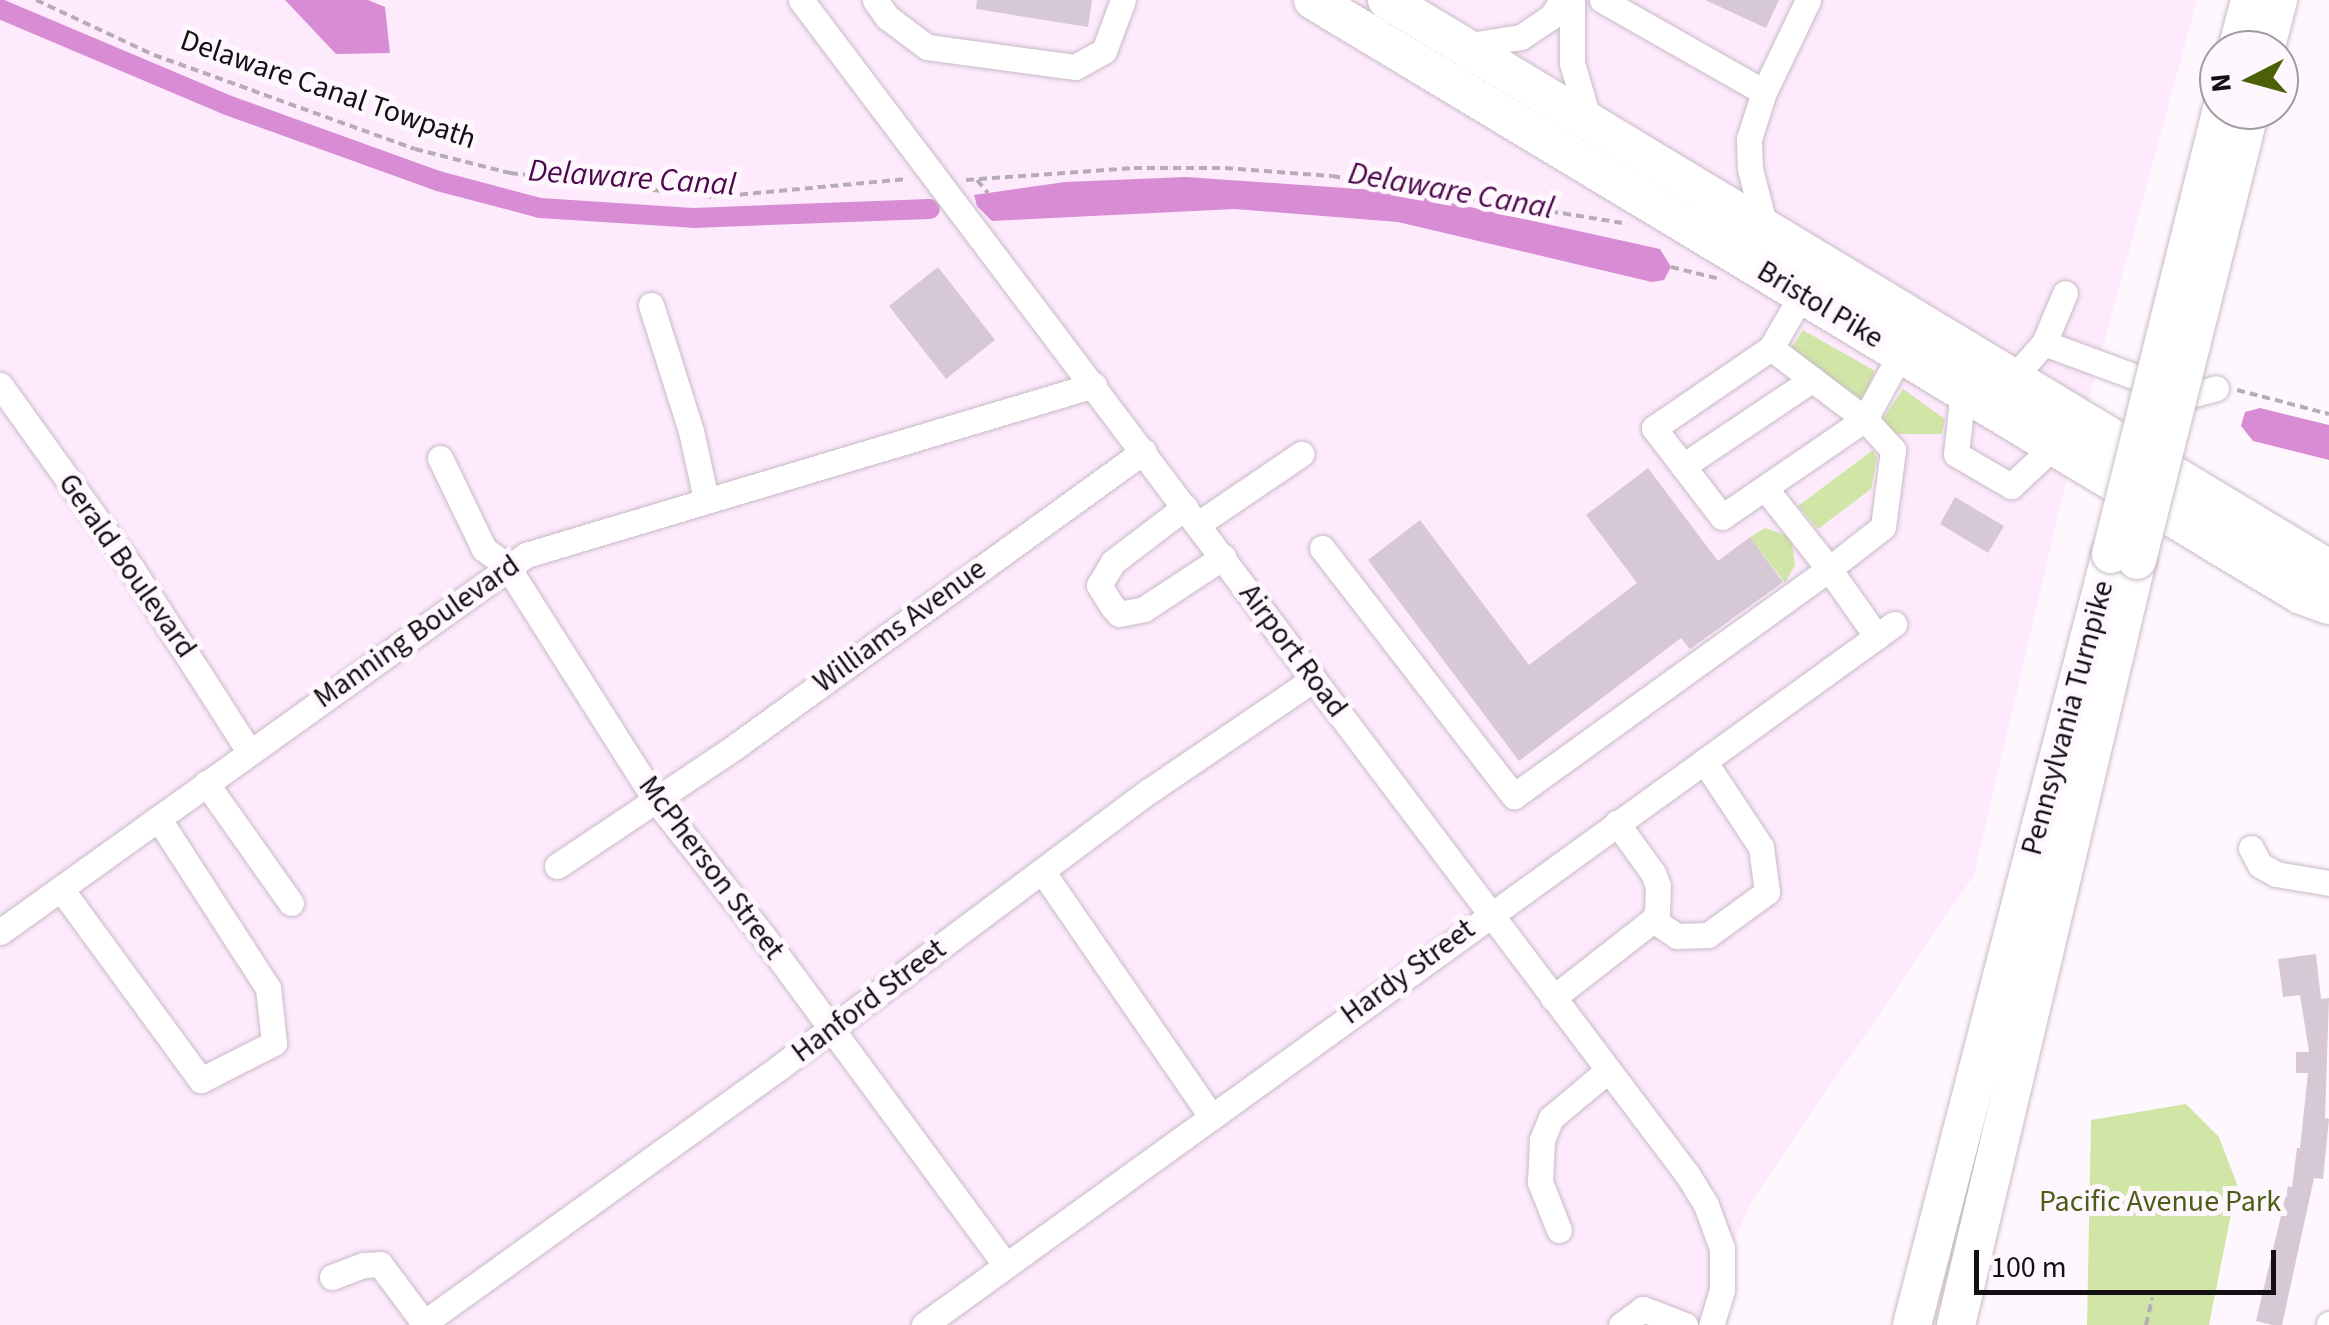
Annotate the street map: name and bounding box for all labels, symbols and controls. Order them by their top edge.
street label: Delaware Canal Towpath [176,22,480,158]
north arrow [2199,30,2299,130]
text: N [2200,72,2242,94]
water label: Delaware Canal [527,152,737,204]
water label: Delaware Canal [1345,154,1557,228]
street label: Bristol Pike [1750,253,1890,357]
street label: Gerald Boulevard [50,467,204,665]
street label: Manning Boulevard [307,548,527,716]
street label: Williams Avenue [807,551,993,701]
street label: Airport Road [1231,577,1355,725]
street label: Pennsylvania Turnpike [2014,577,2122,859]
street label: McPherson Street [630,769,792,967]
street label: Hardy Street [1334,911,1482,1033]
street label: Hanford Street [785,931,953,1071]
park label: Pacific Avenue Park [2039,1184,2281,1220]
scale bar [1979,1230,2282,1292]
text: 100 m [1991,1246,2067,1289]

